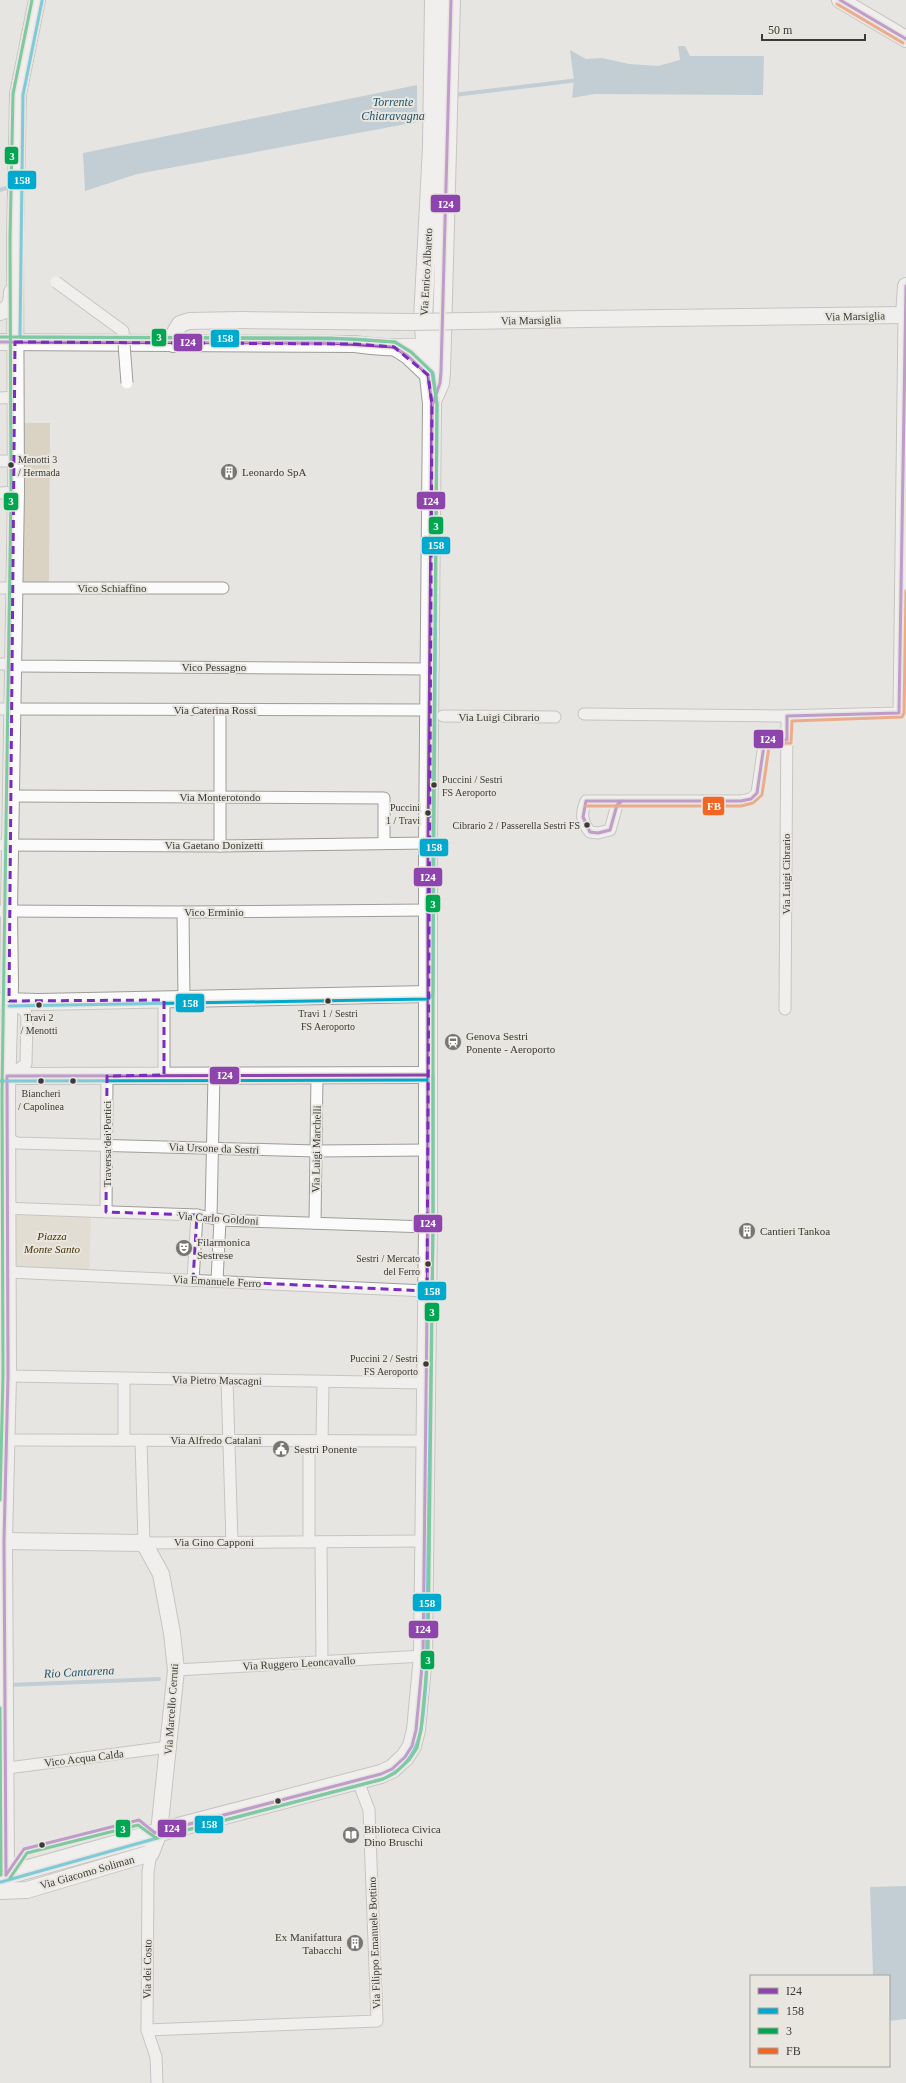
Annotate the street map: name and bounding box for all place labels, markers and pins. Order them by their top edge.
place label: Menotti 3 / Hermada [18,454,60,478]
marker: Menotti 3 / Hermada [6,460,16,470]
building icon: Leonardo SpA [219,462,239,482]
place label: Leonardo SpA [242,466,307,478]
place label: Puccini / Sestri FS Aeroporto [442,774,503,798]
marker: Puccini / Sestri FS Aeroporto [429,780,439,790]
place label: Puccini 1 / Travi [386,802,420,826]
marker: Puccini 1 / Travi [423,808,433,818]
place label: Cibrario 2 / Passerella Sestri FS [453,820,580,831]
marker: Cibrario 2 / Passerella Sestri FS [582,820,592,830]
marker: Travi 1 / Sestri FS Aeroporto [323,996,333,1006]
marker: Travi 2 / Menotti [34,1000,44,1010]
place label: Travi 1 / Sestri FS Aeroporto [298,1008,358,1032]
place label: Travi 2 / Menotti [21,1012,58,1036]
place label: Genova Sestri Ponente - Aeroporto [466,1030,556,1055]
station icon: Genova Sestri Ponente - Aeroporto [443,1032,463,1052]
marker: Biancheri / Capolinea [36,1076,46,1086]
unlabelled marker [68,1076,78,1086]
place label: Biancheri / Capolinea [18,1088,64,1112]
building icon: Cantieri Tankoa [737,1221,757,1241]
place label: Cantieri Tankoa [760,1225,830,1237]
place label: Filarmonica Sestrese [197,1236,250,1261]
theatre icon: Filarmonica Sestrese [174,1238,194,1258]
place label: Sestri / Mercato del Ferro [356,1253,420,1277]
marker: Sestri / Mercato del Ferro [423,1259,433,1269]
place label: Puccini 2 / Sestri FS Aeroporto [350,1353,418,1377]
marker: Puccini 2 / Sestri FS Aeroporto [421,1359,431,1369]
public building icon: Sestri Ponente [271,1439,291,1459]
place label: Sestri Ponente [294,1443,357,1455]
unlabelled marker [273,1796,283,1806]
place label: Biblioteca Civica Dino Bruschi [364,1823,441,1848]
library icon: Biblioteca Civica Dino Bruschi [341,1825,361,1845]
unlabelled marker [37,1840,47,1850]
place label: Ex Manifattura Tabacchi [275,1931,342,1956]
building icon: Ex Manifattura Tabacchi [345,1933,365,1953]

